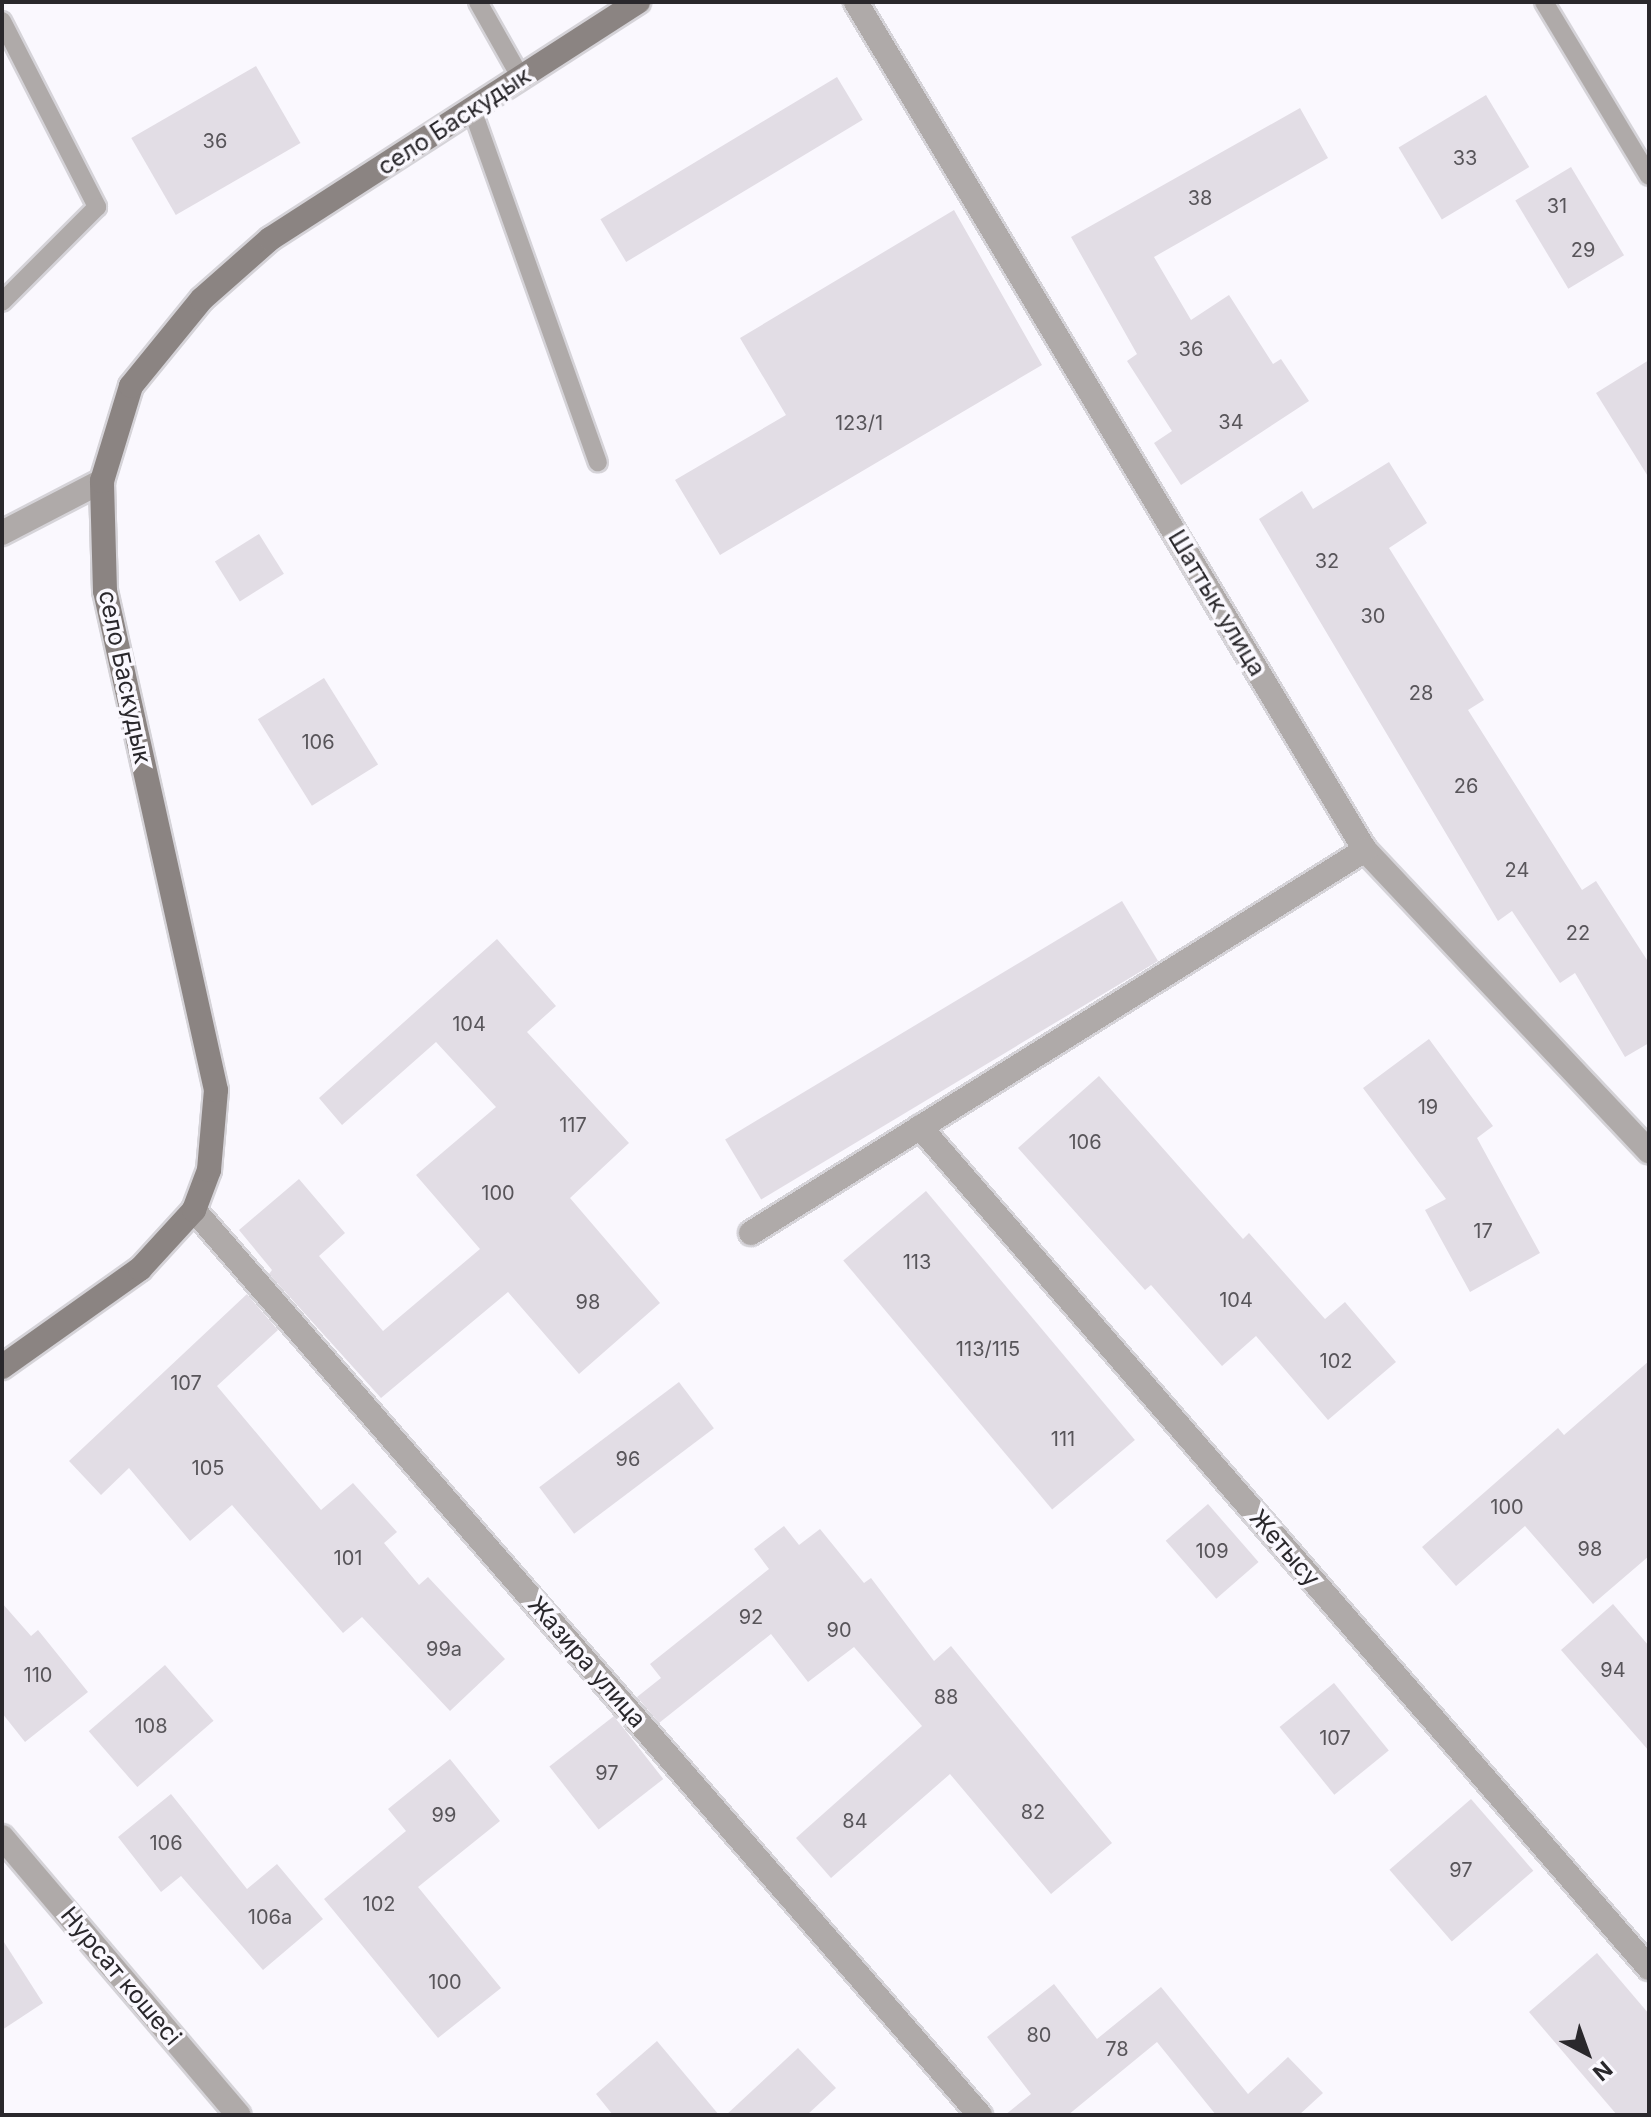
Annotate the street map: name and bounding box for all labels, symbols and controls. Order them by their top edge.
street label: село Баскудык [372,61,536,181]
house number: 36 [203,129,227,153]
house number: 33 [1453,146,1477,170]
house number: 38 [1188,186,1212,210]
house number: 31 [1547,194,1567,218]
house number: 29 [1571,238,1595,262]
house number: 36 [1179,337,1203,361]
house number: 34 [1218,410,1244,434]
house number: 123/1 [835,411,883,435]
street label: Шаттык улица [1162,525,1272,681]
house number: 32 [1315,549,1339,573]
street label: село Баскудык [93,588,157,766]
house number: 30 [1361,604,1385,628]
house number: 28 [1409,681,1433,705]
house number: 106 [301,730,335,754]
house number: 26 [1454,774,1478,798]
house number: 24 [1505,858,1529,882]
house number: 22 [1566,921,1590,945]
house number: 104 [452,1012,486,1036]
house number: 19 [1418,1095,1438,1119]
house number: 117 [559,1113,587,1137]
house number: 106 [1068,1130,1102,1154]
house number: 100 [481,1181,515,1205]
house number: 17 [1473,1219,1493,1243]
house number: 113 [903,1250,931,1274]
house number: 104 [1219,1288,1253,1312]
house number: 98 [576,1290,600,1314]
house number: 113/115 [956,1337,1020,1361]
house number: 102 [1320,1349,1352,1373]
house number: 107 [170,1371,202,1395]
house number: 111 [1051,1427,1075,1451]
house number: 96 [616,1447,640,1471]
house number: 105 [192,1456,224,1480]
house number: 100 [1490,1495,1524,1519]
street label: Жетысу [1244,1504,1326,1592]
house number: 98 [1578,1537,1602,1561]
house number: 109 [1195,1539,1229,1563]
house number: 101 [334,1546,362,1570]
street label: Жазира улица [522,1590,652,1734]
house number: 92 [739,1605,763,1629]
house number: 90 [826,1618,852,1642]
house number: 99а [426,1637,462,1661]
house number: 94 [1600,1658,1626,1682]
house number: 110 [24,1663,52,1687]
house number: 88 [934,1685,958,1709]
house number: 108 [134,1714,168,1738]
house number: 107 [1319,1726,1351,1750]
house number: 97 [595,1761,619,1785]
house number: 82 [1021,1800,1045,1824]
house number: 99 [432,1803,456,1827]
house number: 84 [842,1809,868,1833]
house number: 106 [149,1831,183,1855]
house number: 97 [1449,1858,1473,1882]
house number: 102 [363,1892,395,1916]
street label: Нурсат кошесi [55,1901,187,2051]
house number: 106а [248,1905,292,1929]
house number: 100 [428,1970,462,1994]
north arrow [1547,2013,1627,2093]
house number: 80 [1027,2023,1051,2047]
house number: 78 [1105,2037,1129,2061]
text: N [1588,2056,1618,2086]

